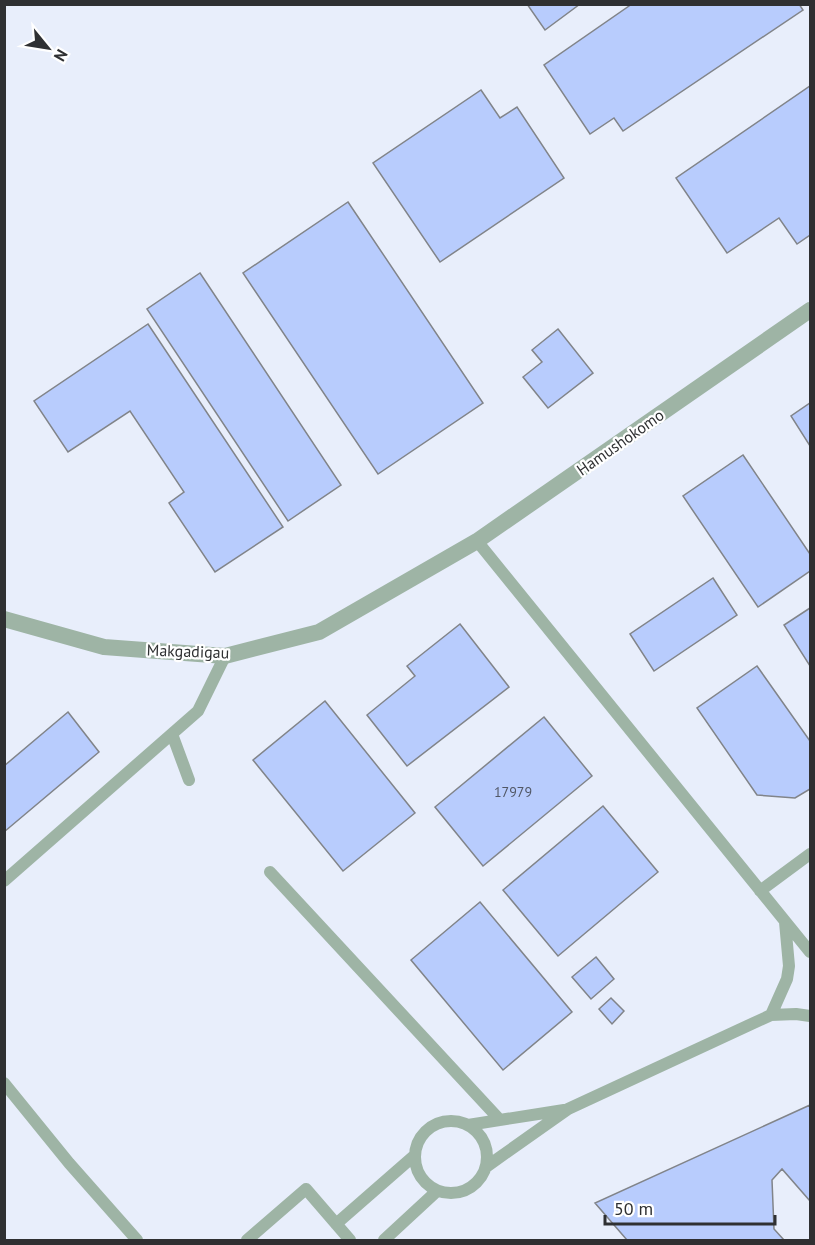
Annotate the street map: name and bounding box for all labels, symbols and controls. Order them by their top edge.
north arrow [18,18,78,78]
text: N [50,46,72,65]
street label: Hamushokomo [572,405,668,479]
street label: Makgadigau [146,640,230,662]
house number: 17979 [494,783,532,801]
scale bar [605,1188,774,1226]
text: 50 m [614,1197,653,1220]

